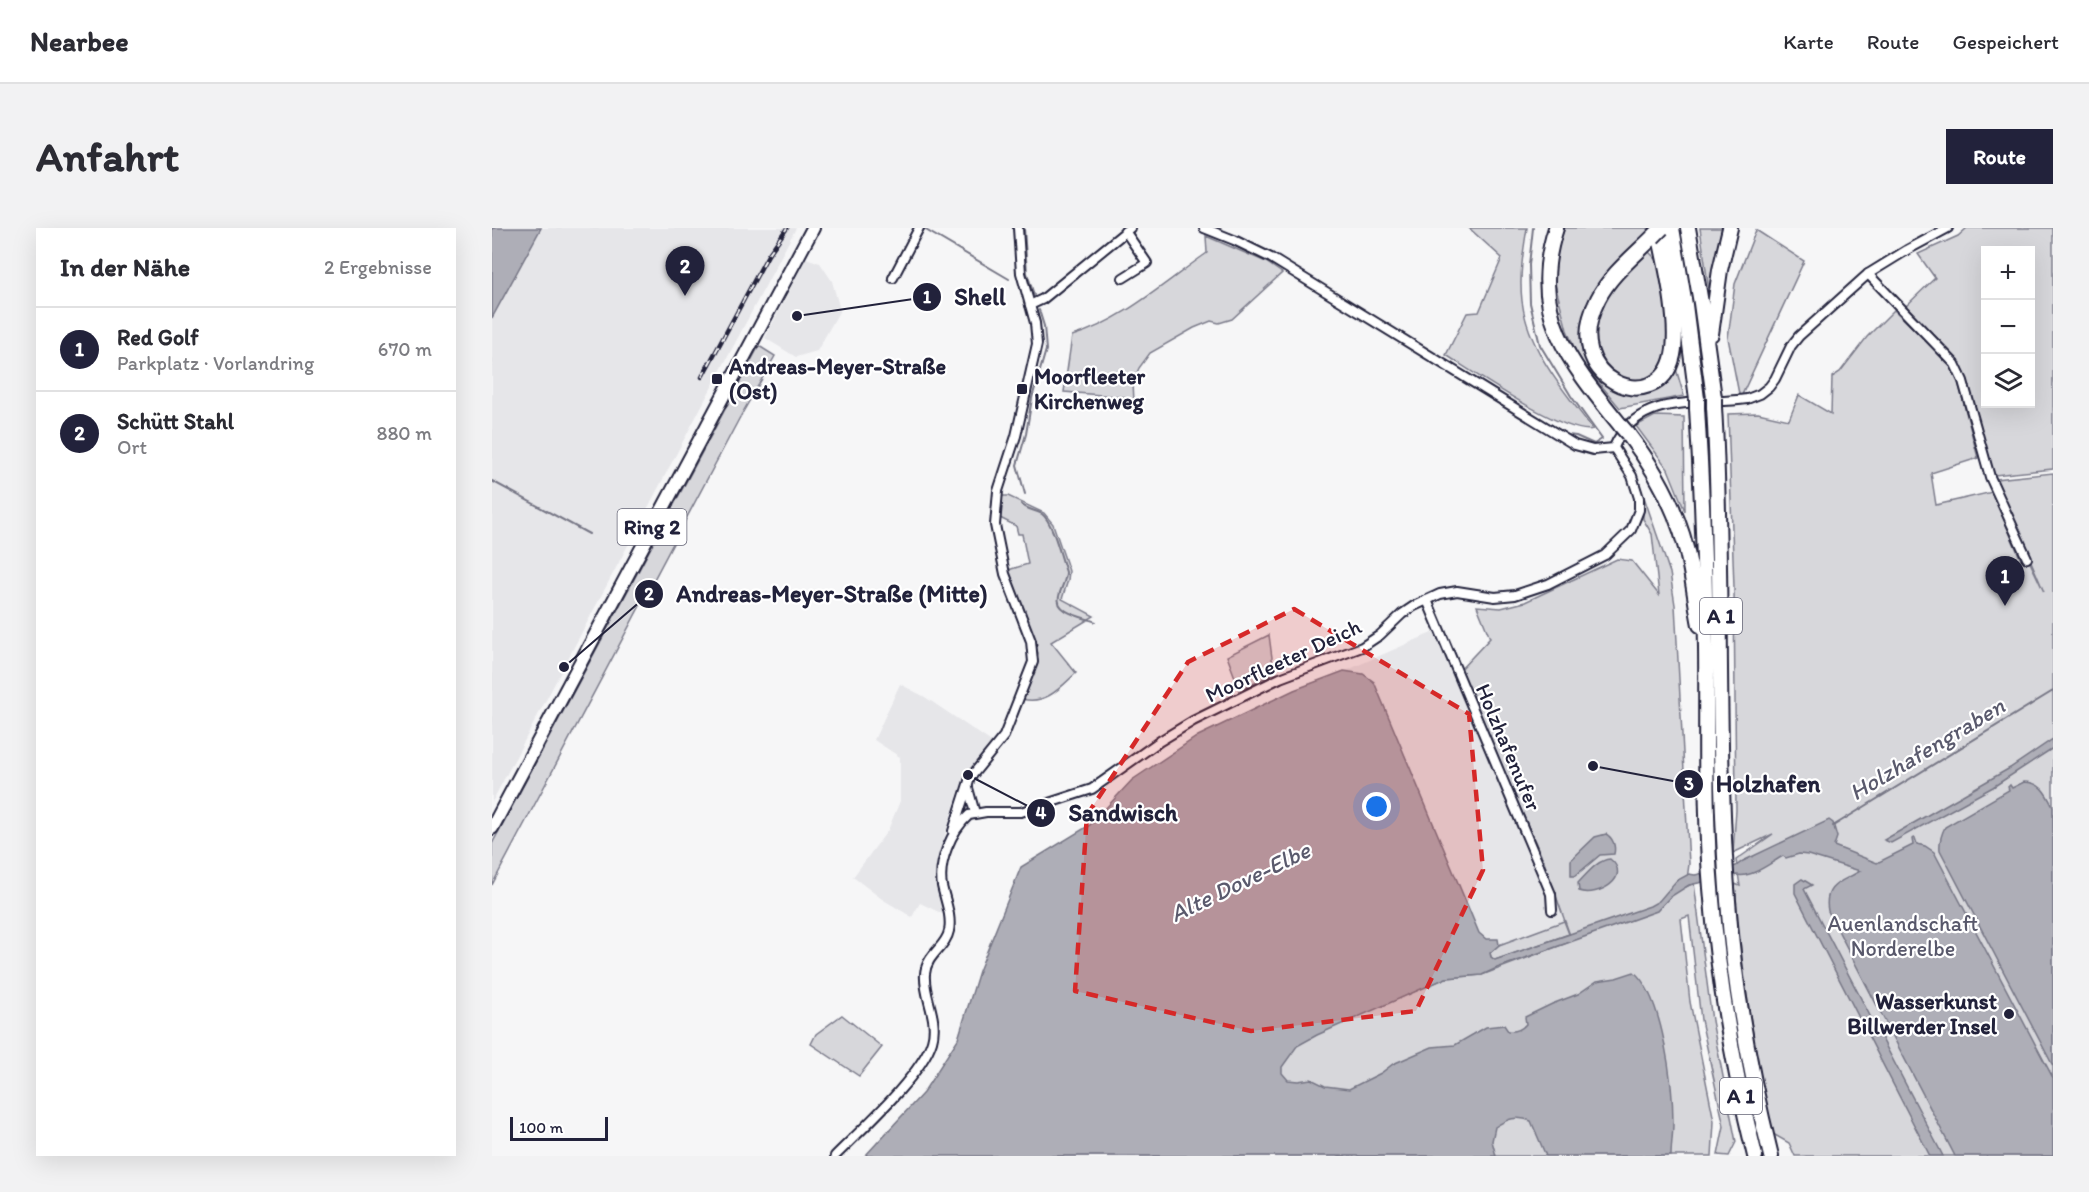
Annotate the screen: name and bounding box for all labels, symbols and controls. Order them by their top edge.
text: Nearbee [30,24,129,58]
text: Karte [1783,29,1834,54]
text: Route [1867,29,1920,54]
text: Gespeichert [1953,29,2059,54]
button: Route [1946,129,2053,184]
text: Anfahrt [36,131,179,182]
map controls [1981,246,2035,408]
button: + [1981,246,2035,300]
pin: 2 [666,247,704,296]
text: In der Nähe [60,251,190,283]
text: 2 Ergebnisse [324,255,432,279]
callout: Shell [912,276,1018,318]
text: Shell [954,282,1006,311]
text: 1 [923,286,932,308]
button: − [1981,300,2035,354]
text: Red Golf [117,324,199,351]
text: 1 [75,337,84,361]
text: 670 m [378,337,432,361]
text: Parkplatz · Vorlandring [117,351,314,375]
place label: Andreas-Meyer-Straße (Ost) [728,353,946,405]
button: layers [1981,354,2035,408]
place label: Moorfleeter Kirchenweg [1034,363,1146,415]
marker: Andreas-Meyer-Straße (Ost) [710,372,724,386]
marker: Moorfleeter Kirchenweg [1015,382,1029,396]
text: Schütt Stahl [117,408,234,435]
text: 2 [74,421,85,445]
text: 880 m [376,421,432,445]
text: Ort [117,435,147,459]
road number: Ring 2 [618,509,687,545]
pin: 1 [1986,556,2024,606]
callout: Andreas-Meyer-Straße (Mitte) [634,573,1000,615]
text: Andreas-Meyer-Straße (Mitte) [675,579,988,609]
text: 2 [644,583,654,605]
road number: A 1 [1700,598,1742,634]
street label: Moorfleeter Deich [1201,612,1366,708]
street label: Holzhafenufer [1470,680,1548,815]
water label: Holzhafengraben [1844,690,2010,806]
callout: Holzhafen [1674,763,1833,805]
text: Holzhafen [1716,769,1821,798]
text: 3 [1684,773,1694,795]
callout: Sandwisch [1026,792,1189,834]
your location [1362,792,1391,821]
text: Sandwisch [1068,798,1178,827]
text: 4 [1036,802,1047,824]
water label: Alte Dove-Elbe [1165,834,1316,928]
park label: Auenlandschaft Norderelbe [1828,910,1978,962]
place label: Wasserkunst Billwerder Insel [1847,988,1998,1040]
marker: Wasserkunst Billwerder Insel [2002,1007,2016,1021]
road number: A 1 [1720,1078,1762,1114]
scale bar [510,1114,608,1142]
text: 100 m [519,1118,563,1137]

